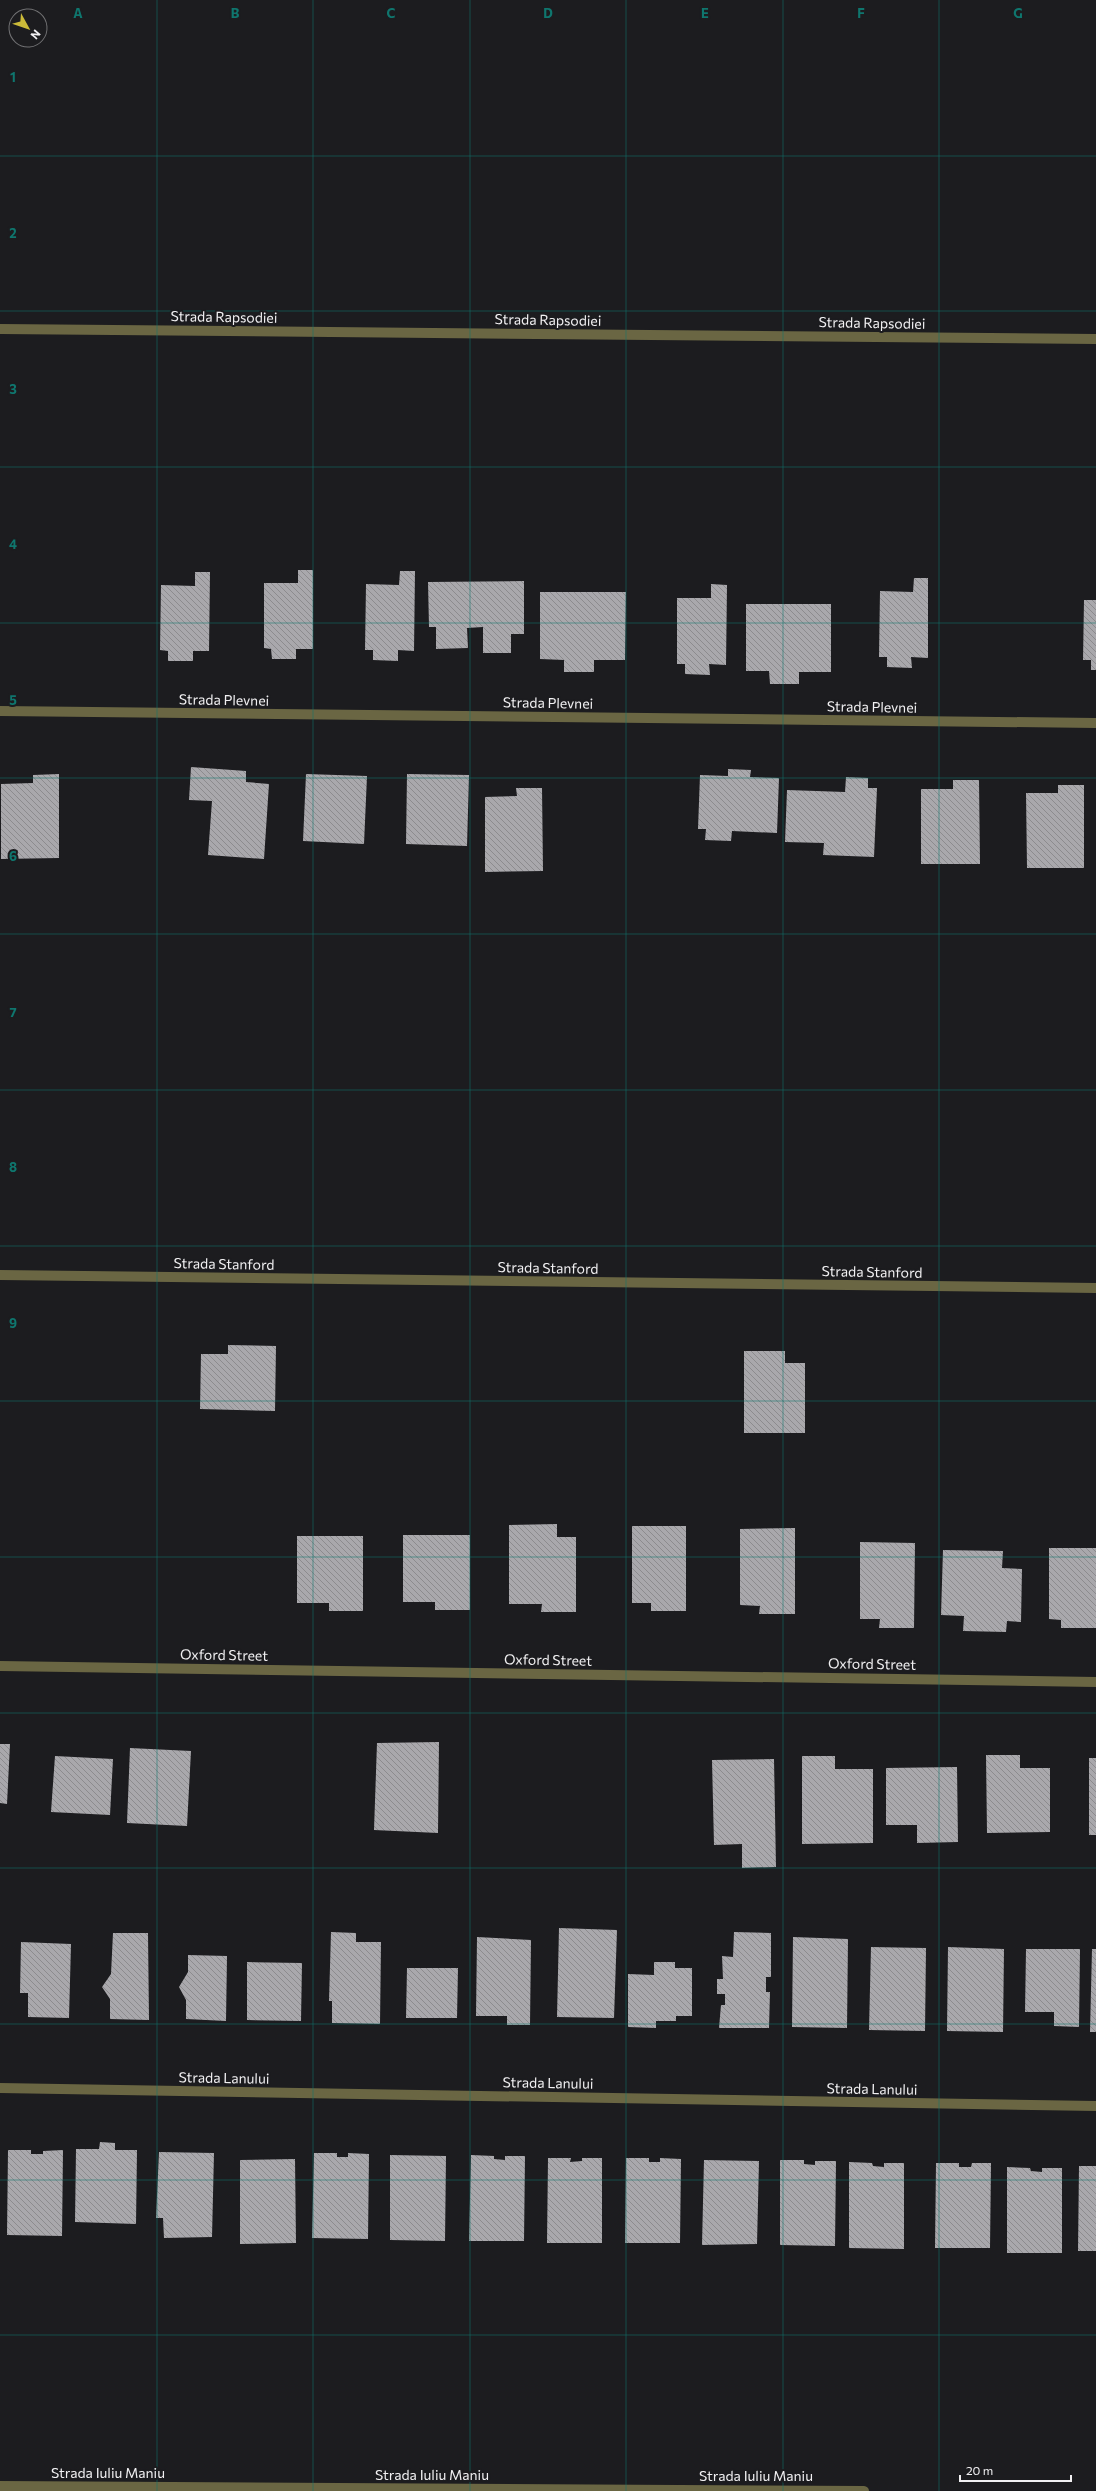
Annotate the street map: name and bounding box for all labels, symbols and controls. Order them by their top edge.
text: A [73,5,83,21]
text: B [231,5,240,21]
text: C [387,5,396,21]
text: D [543,5,553,21]
text: E [701,5,709,21]
text: F [857,5,865,21]
text: G [1013,5,1023,21]
north arrow [8,8,48,48]
text: N [28,27,44,42]
text: 1 [10,69,16,85]
text: 2 [9,225,17,241]
street label: Strada Rapsodiei [170,307,278,326]
street label: Strada Rapsodiei [494,310,602,329]
street label: Strada Rapsodiei [818,313,926,332]
text: 3 [9,381,17,397]
text: 4 [9,536,17,552]
street label: Strada Plevnei [179,690,269,709]
text: 5 [9,692,17,708]
street label: Strada Plevnei [503,693,593,712]
street label: Strada Plevnei [827,697,917,716]
text: 6 [9,848,17,864]
text: 7 [9,1004,17,1020]
text: 8 [9,1159,17,1175]
street label: Strada Stanford [173,1254,275,1273]
street label: Strada Stanford [497,1258,599,1277]
street label: Strada Stanford [821,1262,923,1281]
text: 9 [9,1315,17,1331]
street label: Oxford Street [180,1645,268,1664]
street label: Oxford Street [504,1650,592,1669]
street label: Oxford Street [828,1654,916,1673]
street label: Strada Lanului [178,2068,270,2087]
street label: Strada Lanului [502,2073,594,2092]
street label: Strada Lanului [826,2079,918,2098]
scale bar [960,2457,1071,2483]
text: 20 m [966,2463,993,2477]
street label: Strada Iuliu Maniu [51,2464,165,2481]
street label: Strada Iuliu Maniu [375,2466,489,2483]
street label: Strada Iuliu Maniu [699,2467,813,2484]

